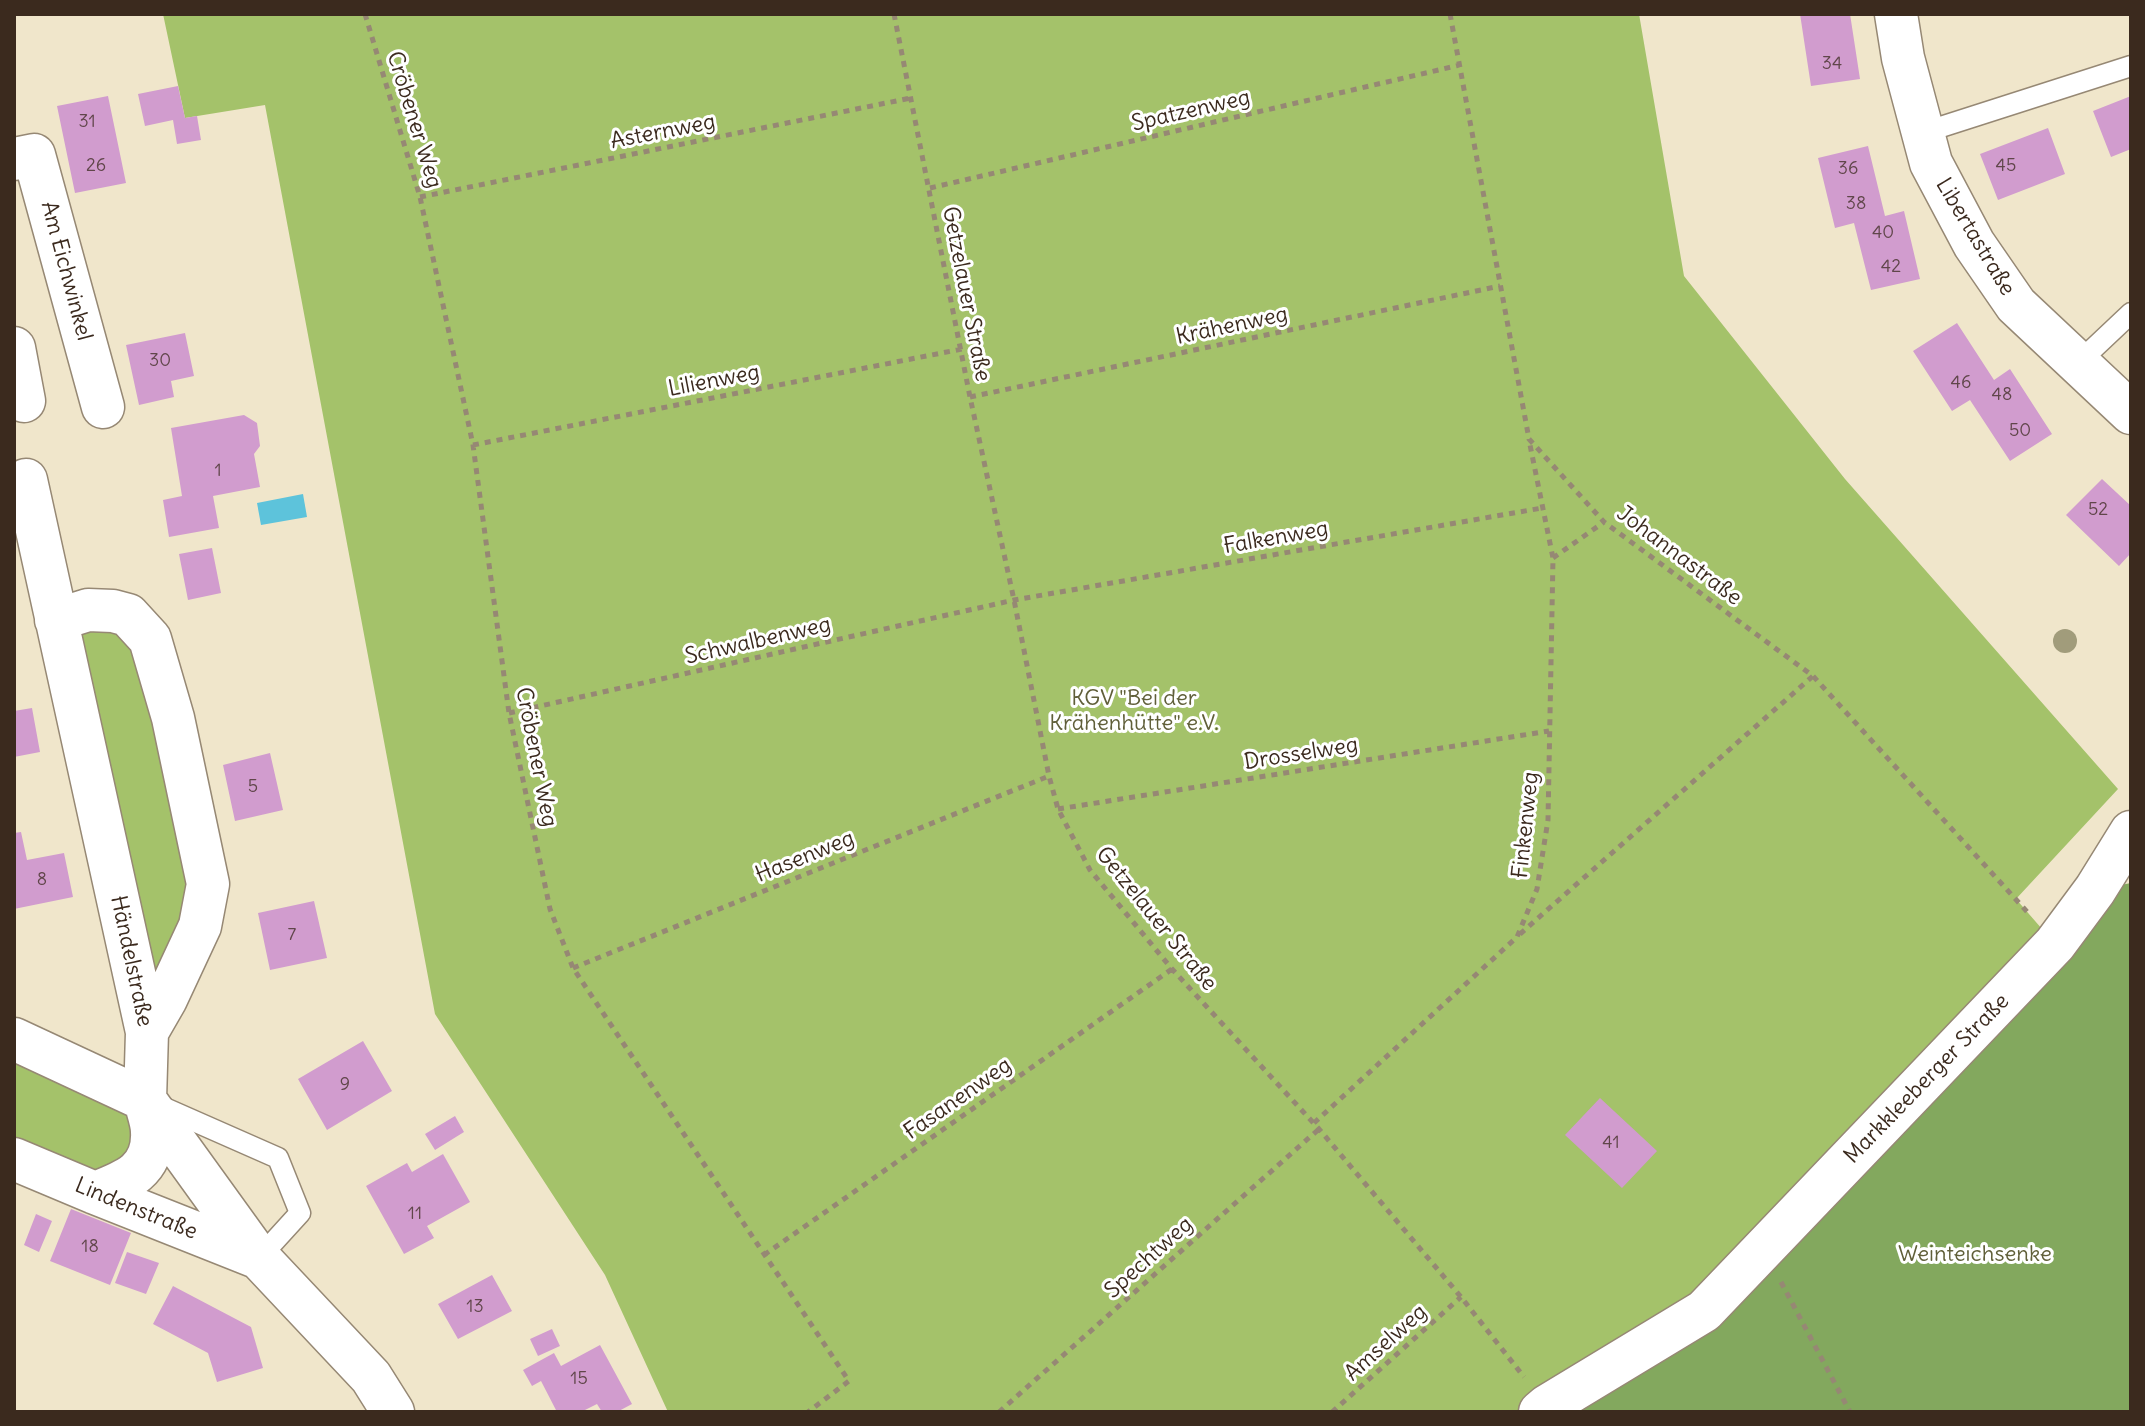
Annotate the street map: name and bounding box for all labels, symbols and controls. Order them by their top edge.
street label: Cröbener Weg [381,48,447,192]
house number: 34 [1822,53,1842,75]
street label: Spatzenweg [1129,85,1253,137]
street label: Asternweg [608,109,718,155]
house number: 31 [78,111,96,133]
house number: 26 [86,155,106,177]
house number: 45 [1996,155,2016,177]
house number: 36 [1838,158,1858,180]
street label: Libertastraße [1930,173,2020,301]
house number: 38 [1846,193,1866,215]
street label: Am Eichwinkel [35,198,97,344]
street label: Getzelauer Straße [936,204,996,384]
house number: 40 [1872,222,1894,244]
house number: 42 [1881,256,1901,278]
street label: Krähenweg [1174,301,1290,351]
house number: 30 [149,350,171,372]
street label: Lilienweg [666,359,762,403]
house number: 46 [1951,372,1971,394]
house number: 48 [1992,384,2012,406]
house number: 50 [2009,420,2031,442]
house number: 1 [214,460,222,482]
house number: 52 [2088,499,2108,521]
street label: Johannastraße [1611,501,1747,611]
street label: Falkenweg [1222,516,1330,560]
street label: Schwalbenweg [683,611,833,671]
street label: Cröbener Weg [510,685,562,829]
park label: KGV "Bei der Krähenhütte" e.V. [1049,686,1219,738]
street label: Drosselweg [1242,732,1360,776]
street label: Finkenweg [1507,770,1545,880]
house number: 5 [248,776,258,798]
street label: Hasenweg [752,825,858,889]
street label: Getzelauer Straße [1090,842,1222,996]
house number: 8 [37,869,47,891]
street label: Händelstraße [104,893,158,1029]
house number: 7 [288,924,296,946]
street label: Markkleeberger Straße [1839,989,2015,1169]
street label: Fasanenweg [899,1052,1017,1146]
house number: 9 [340,1074,350,1096]
house number: 41 [1602,1132,1620,1154]
street label: Lindenstraße [71,1172,201,1246]
house number: 11 [408,1203,422,1225]
street label: Spechtweg [1100,1212,1198,1304]
house number: 18 [81,1236,99,1258]
park label: Weinteichsenke [1898,1242,2052,1268]
house number: 13 [466,1296,484,1318]
street label: Amselweg [1339,1299,1433,1387]
house number: 15 [570,1368,588,1390]

